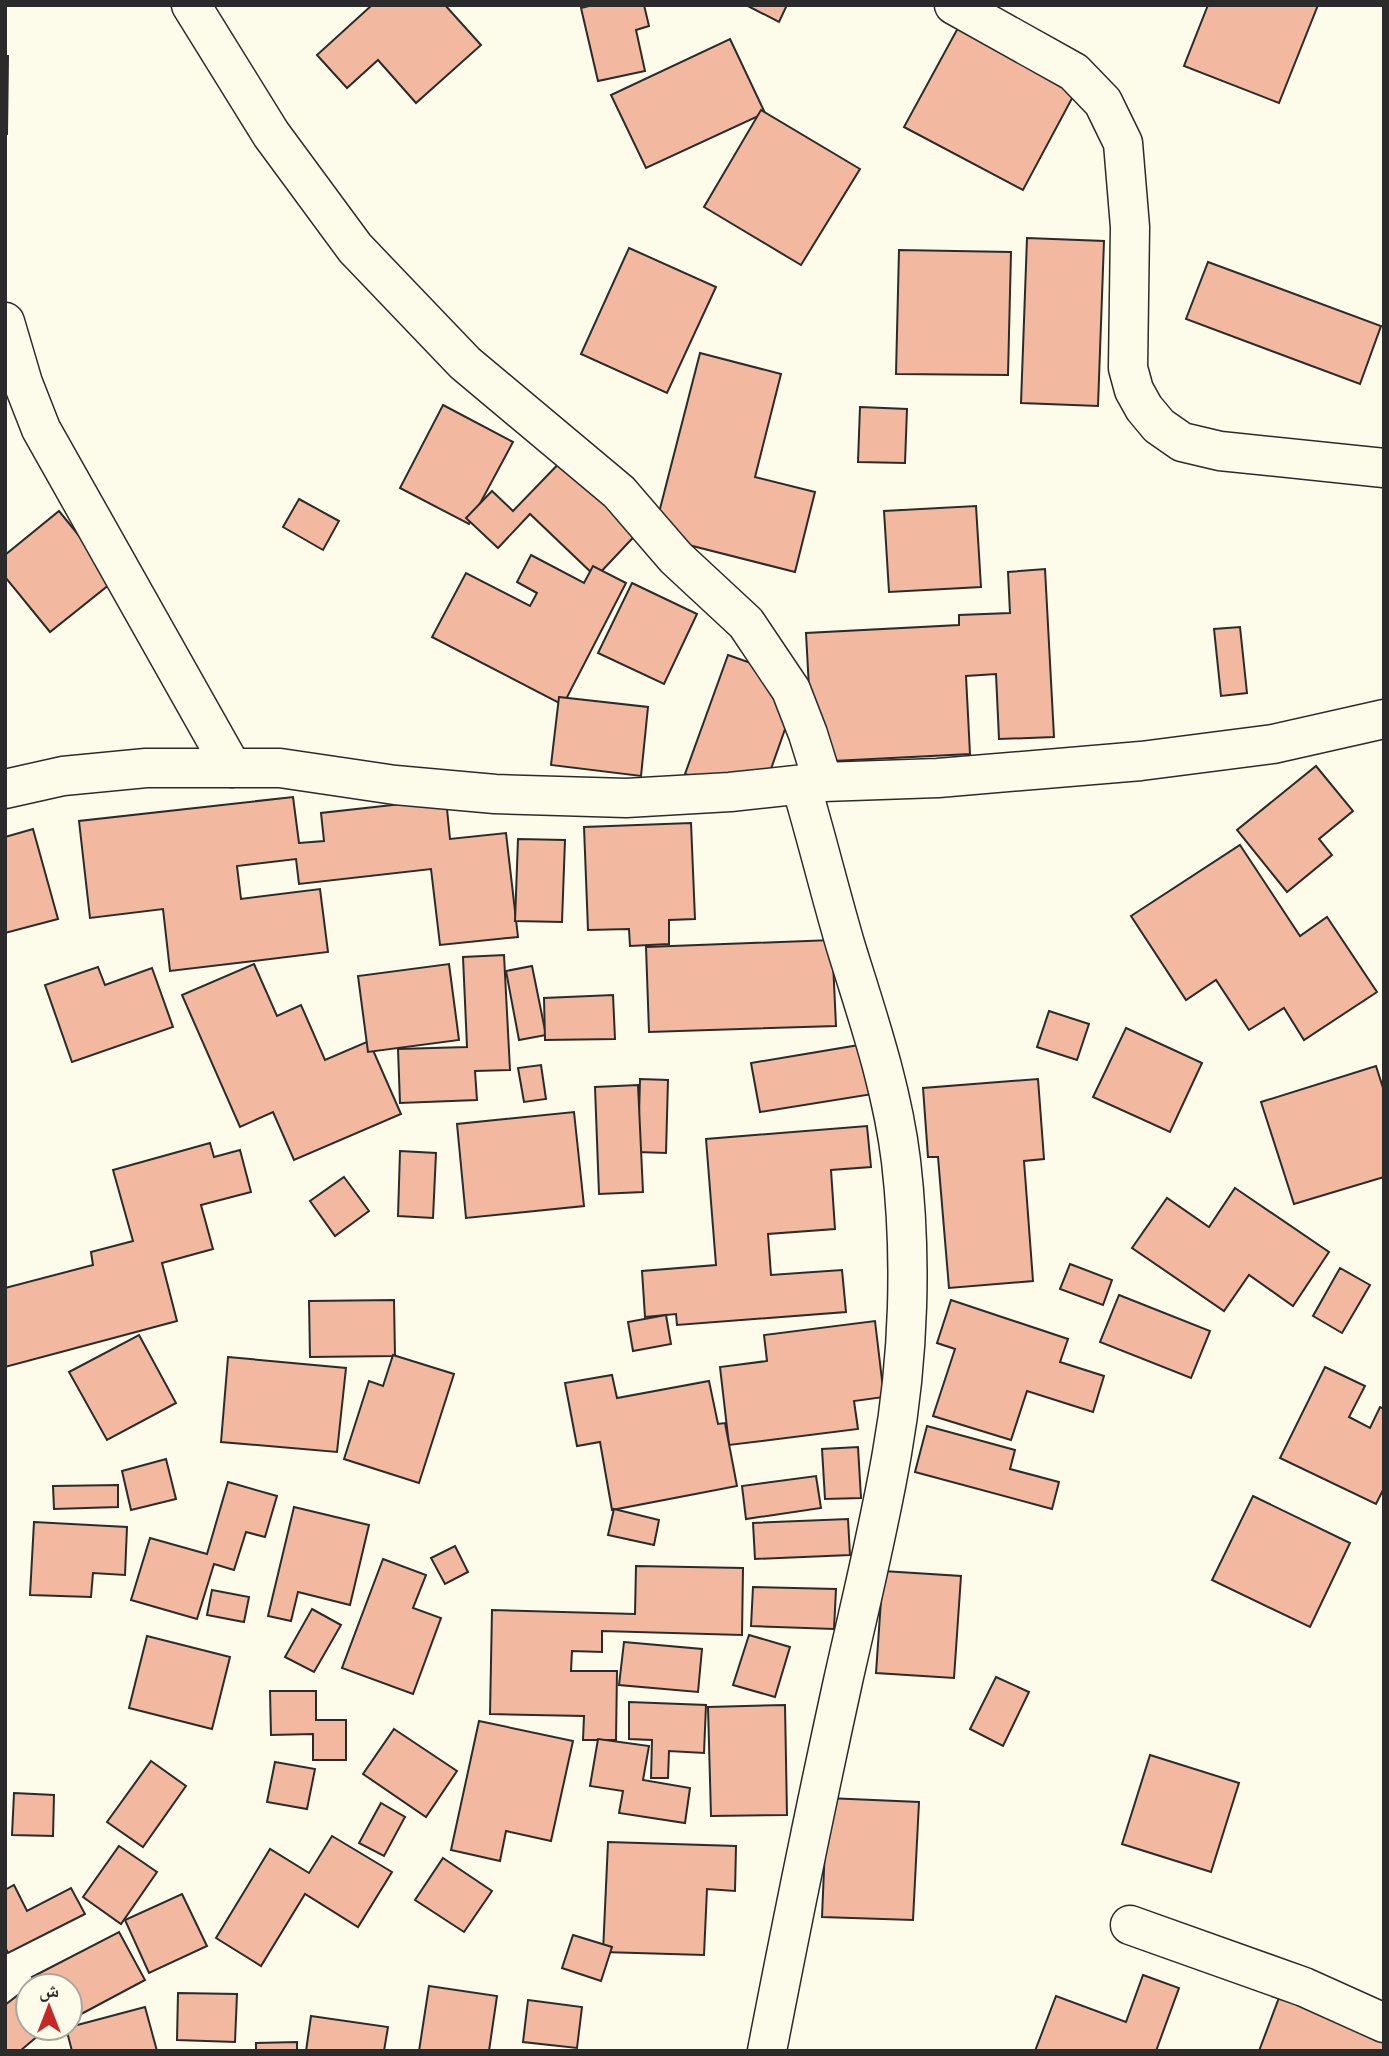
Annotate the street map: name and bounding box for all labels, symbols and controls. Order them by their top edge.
north arrow [14,1972,84,2042]
text: ش [39,1979,59,2002]

